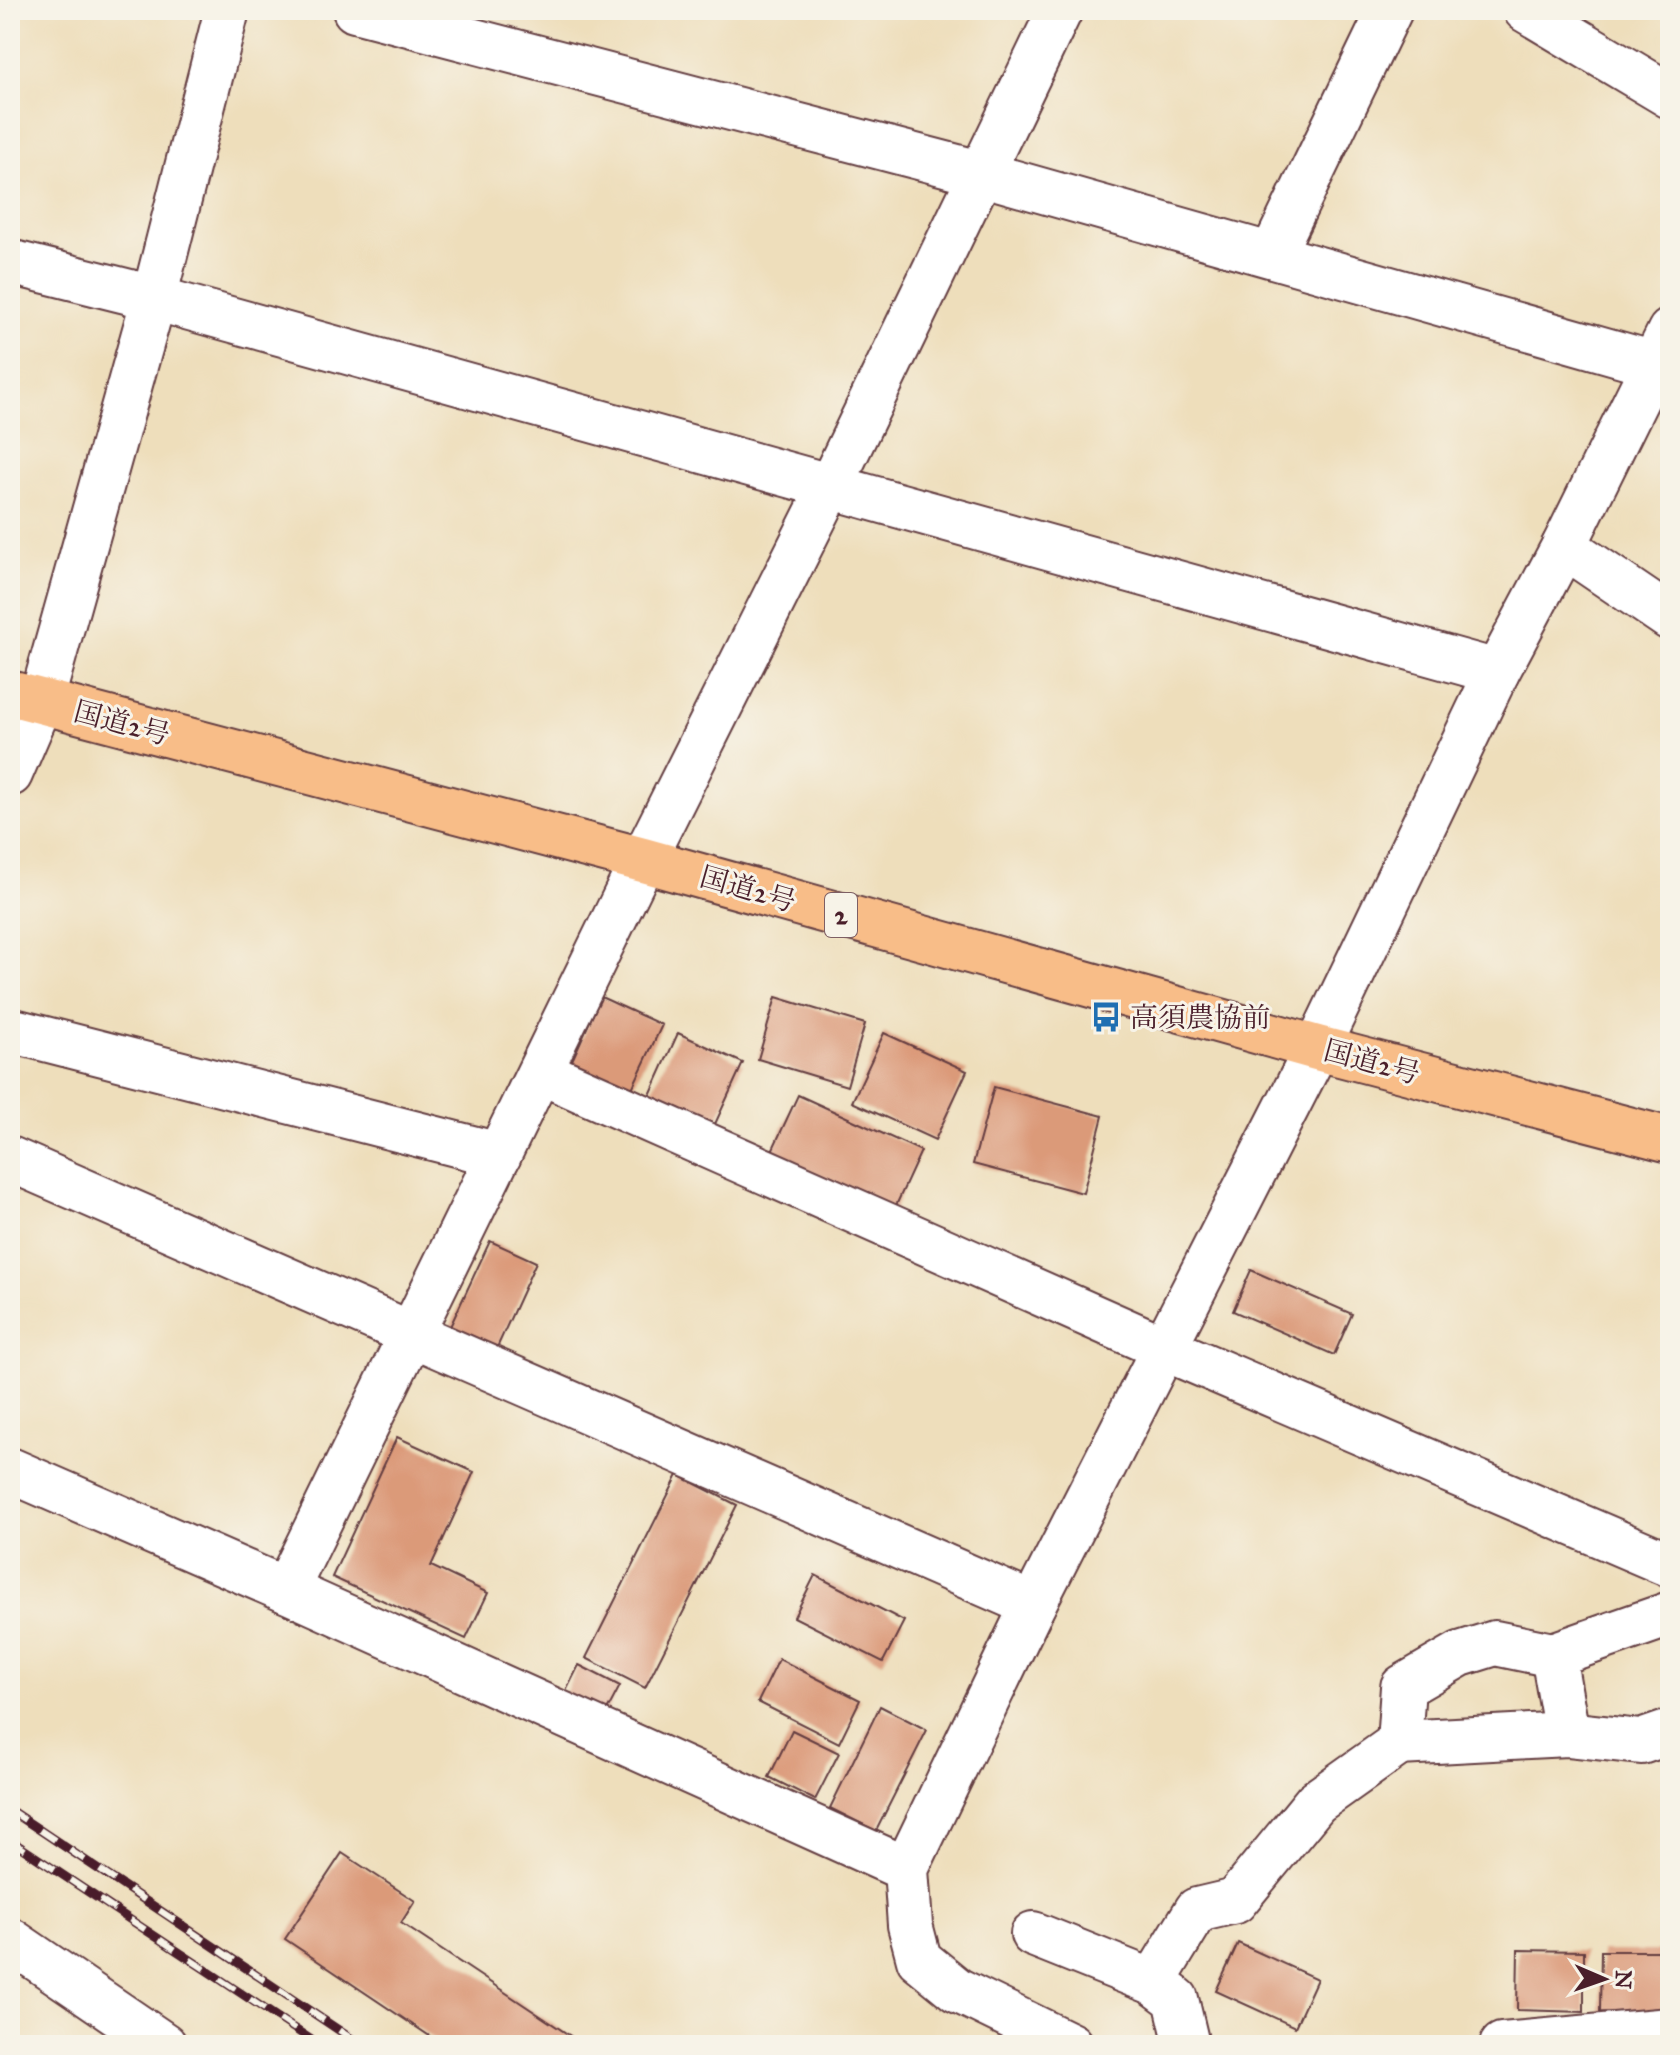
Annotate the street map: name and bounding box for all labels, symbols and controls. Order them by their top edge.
street label: 国道2号 [70,693,174,753]
street label: 国道2号 [696,859,800,919]
road number: 2 [825,893,857,937]
bus stop icon: 高須農協前 [1089,1000,1123,1034]
place label: 高須農協前 [1130,1000,1270,1035]
street label: 国道2号 [1320,1032,1424,1092]
north arrow [1564,1939,1644,2019]
text: N [1610,1970,1637,1990]

